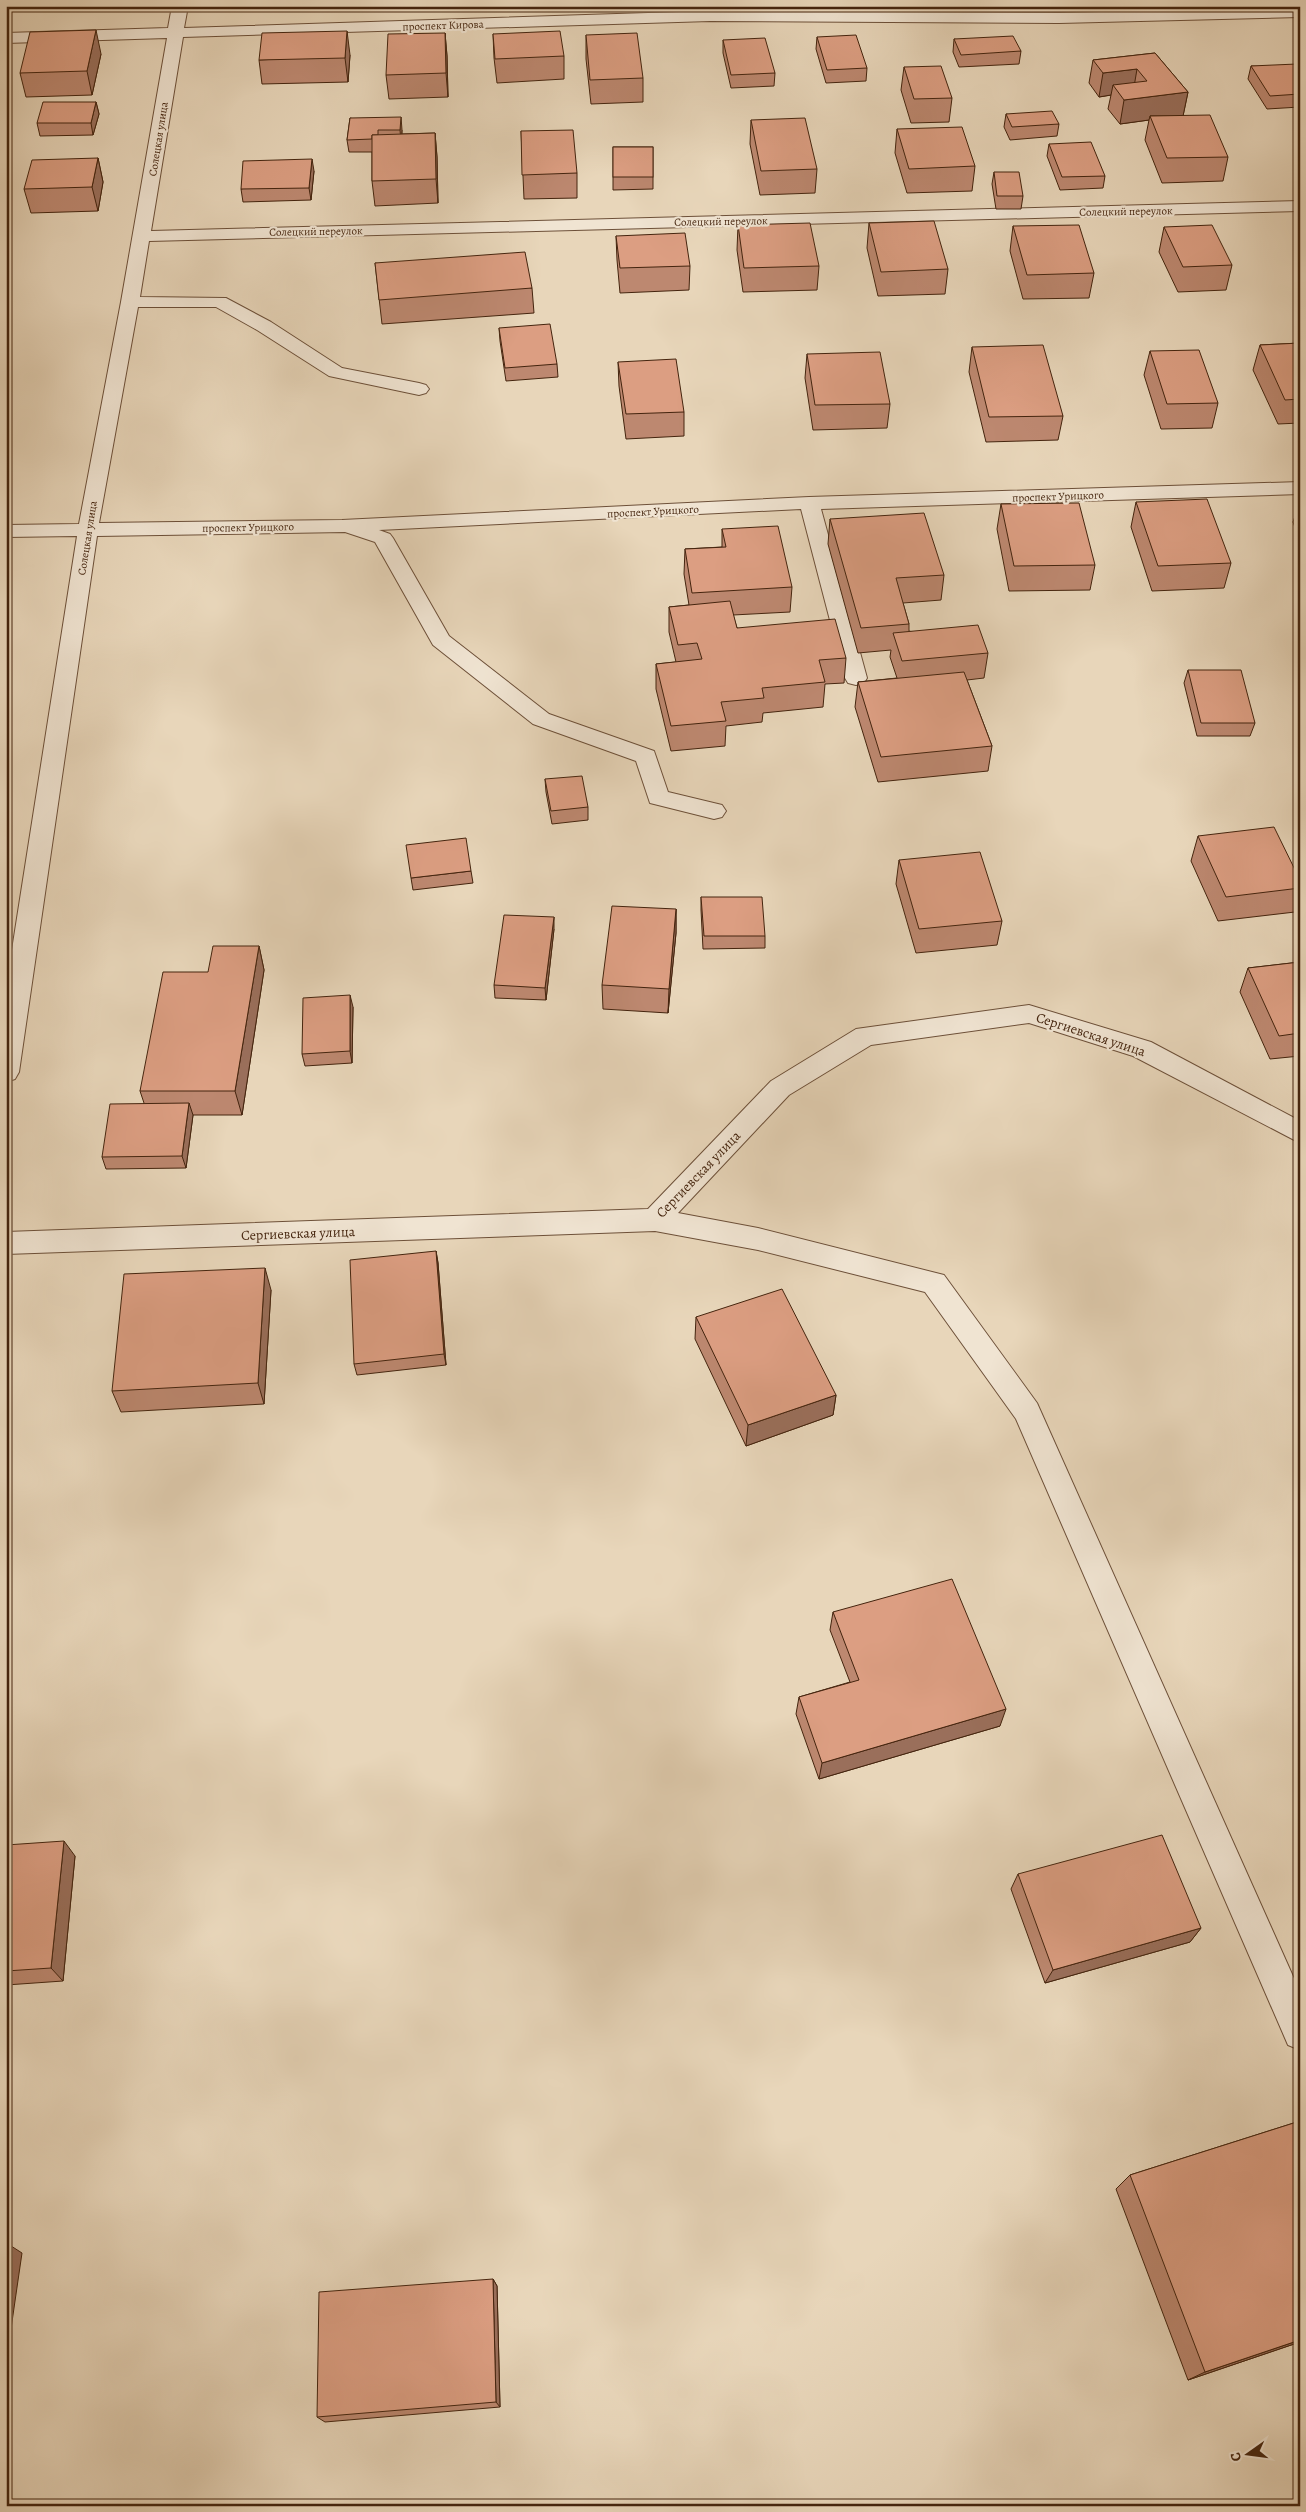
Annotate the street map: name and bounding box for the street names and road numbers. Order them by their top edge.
street label: проспект Кирова [402,17,485,34]
street label: Солецкая улица [145,100,172,177]
street label: Солецкий переулок [1079,203,1173,220]
street label: Солецкий переулок [674,213,768,230]
street label: Солецкий переулок [269,223,363,240]
street label: проспект Урицкого [1012,487,1105,506]
street label: Солецкая улица [74,499,101,576]
street label: проспект Урицкого [607,502,700,521]
street label: проспект Урицкого [202,519,295,536]
street label: Сергиевская улица [1034,1008,1149,1061]
street label: Сергиевская улица [652,1126,745,1222]
street label: Сергиевская улица [241,1222,356,1245]

